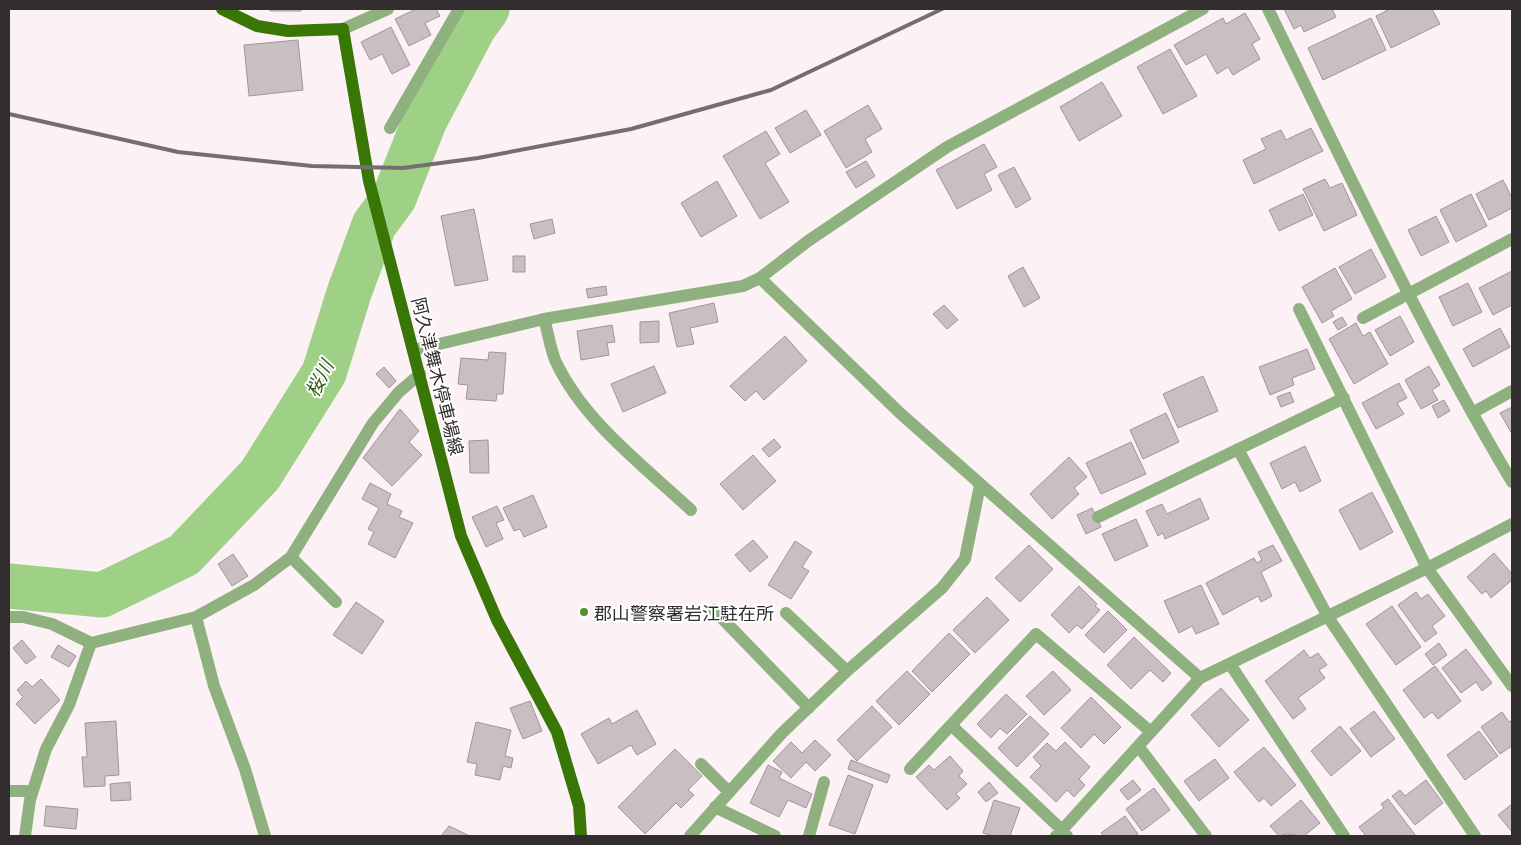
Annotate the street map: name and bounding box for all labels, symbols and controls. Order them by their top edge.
street label: 阿久津舞木停車場線 [407,294,471,458]
water label: 桜川 [297,353,340,401]
place label: 郡山警察署岩江駐在所 [594,599,774,625]
marker: 郡山警察署岩江駐在所 [578,606,590,618]

